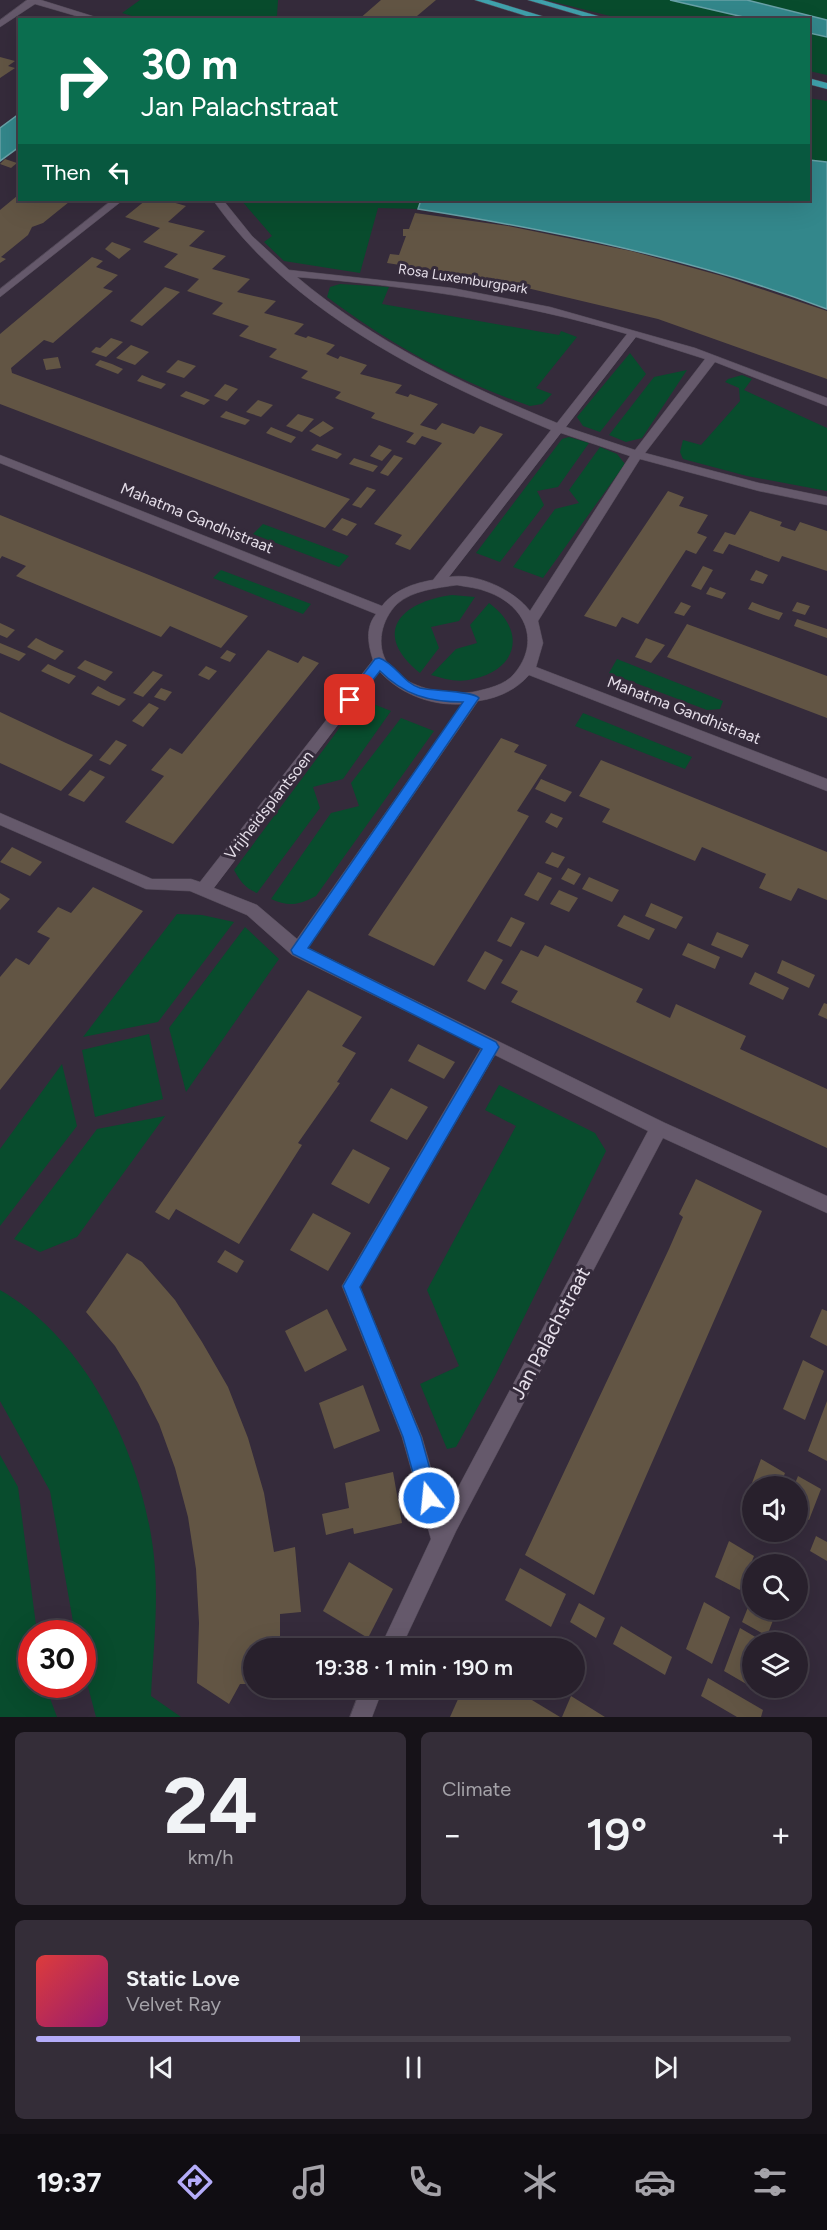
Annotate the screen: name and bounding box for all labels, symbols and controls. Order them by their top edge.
text: 30 m [141,39,238,90]
icon: right [42,42,120,120]
text: Jan Palachstraat [141,90,339,123]
icon: left [103,156,136,189]
text: Then [42,159,91,186]
street label: Rosa Luxemburgpark [397,260,529,298]
street label: Mahatma Gandhistraat [118,479,276,557]
street label: Mahatma Gandhistraat [604,672,764,748]
pin [324,674,375,725]
icon: arrive [333,683,366,716]
street label: Vrijheidsplantsoen [221,747,318,863]
street label: Jan Palachstraat [505,1263,595,1403]
position arrow [397,1466,461,1530]
map controls [742,1476,808,1698]
button: sound [742,1476,808,1542]
button: search [742,1554,808,1620]
speed limit sign: 30 [18,1620,96,1698]
button: layers [742,1632,808,1698]
text: 19:38 · 1 min · 190 m [315,1654,513,1681]
text: 24 [163,1759,258,1853]
text: Climate [442,1777,511,1801]
text: 19° [586,1807,647,1861]
text: − [442,1815,463,1854]
text: + [770,1815,791,1854]
text: km/h [188,1845,233,1869]
text: Static Love [126,1965,240,1992]
text: Velvet Ray [126,1992,221,2016]
icon: previous [145,2051,178,2084]
icon: pause [397,2051,430,2084]
icon: next [649,2051,682,2084]
icon: directions [174,2161,216,2203]
icon: music [289,2161,331,2203]
icon: phone [404,2161,446,2203]
icon: climate [519,2161,561,2203]
icon: car [634,2161,676,2203]
icon: filters [749,2161,791,2203]
text: 19:37 [36,2166,102,2199]

